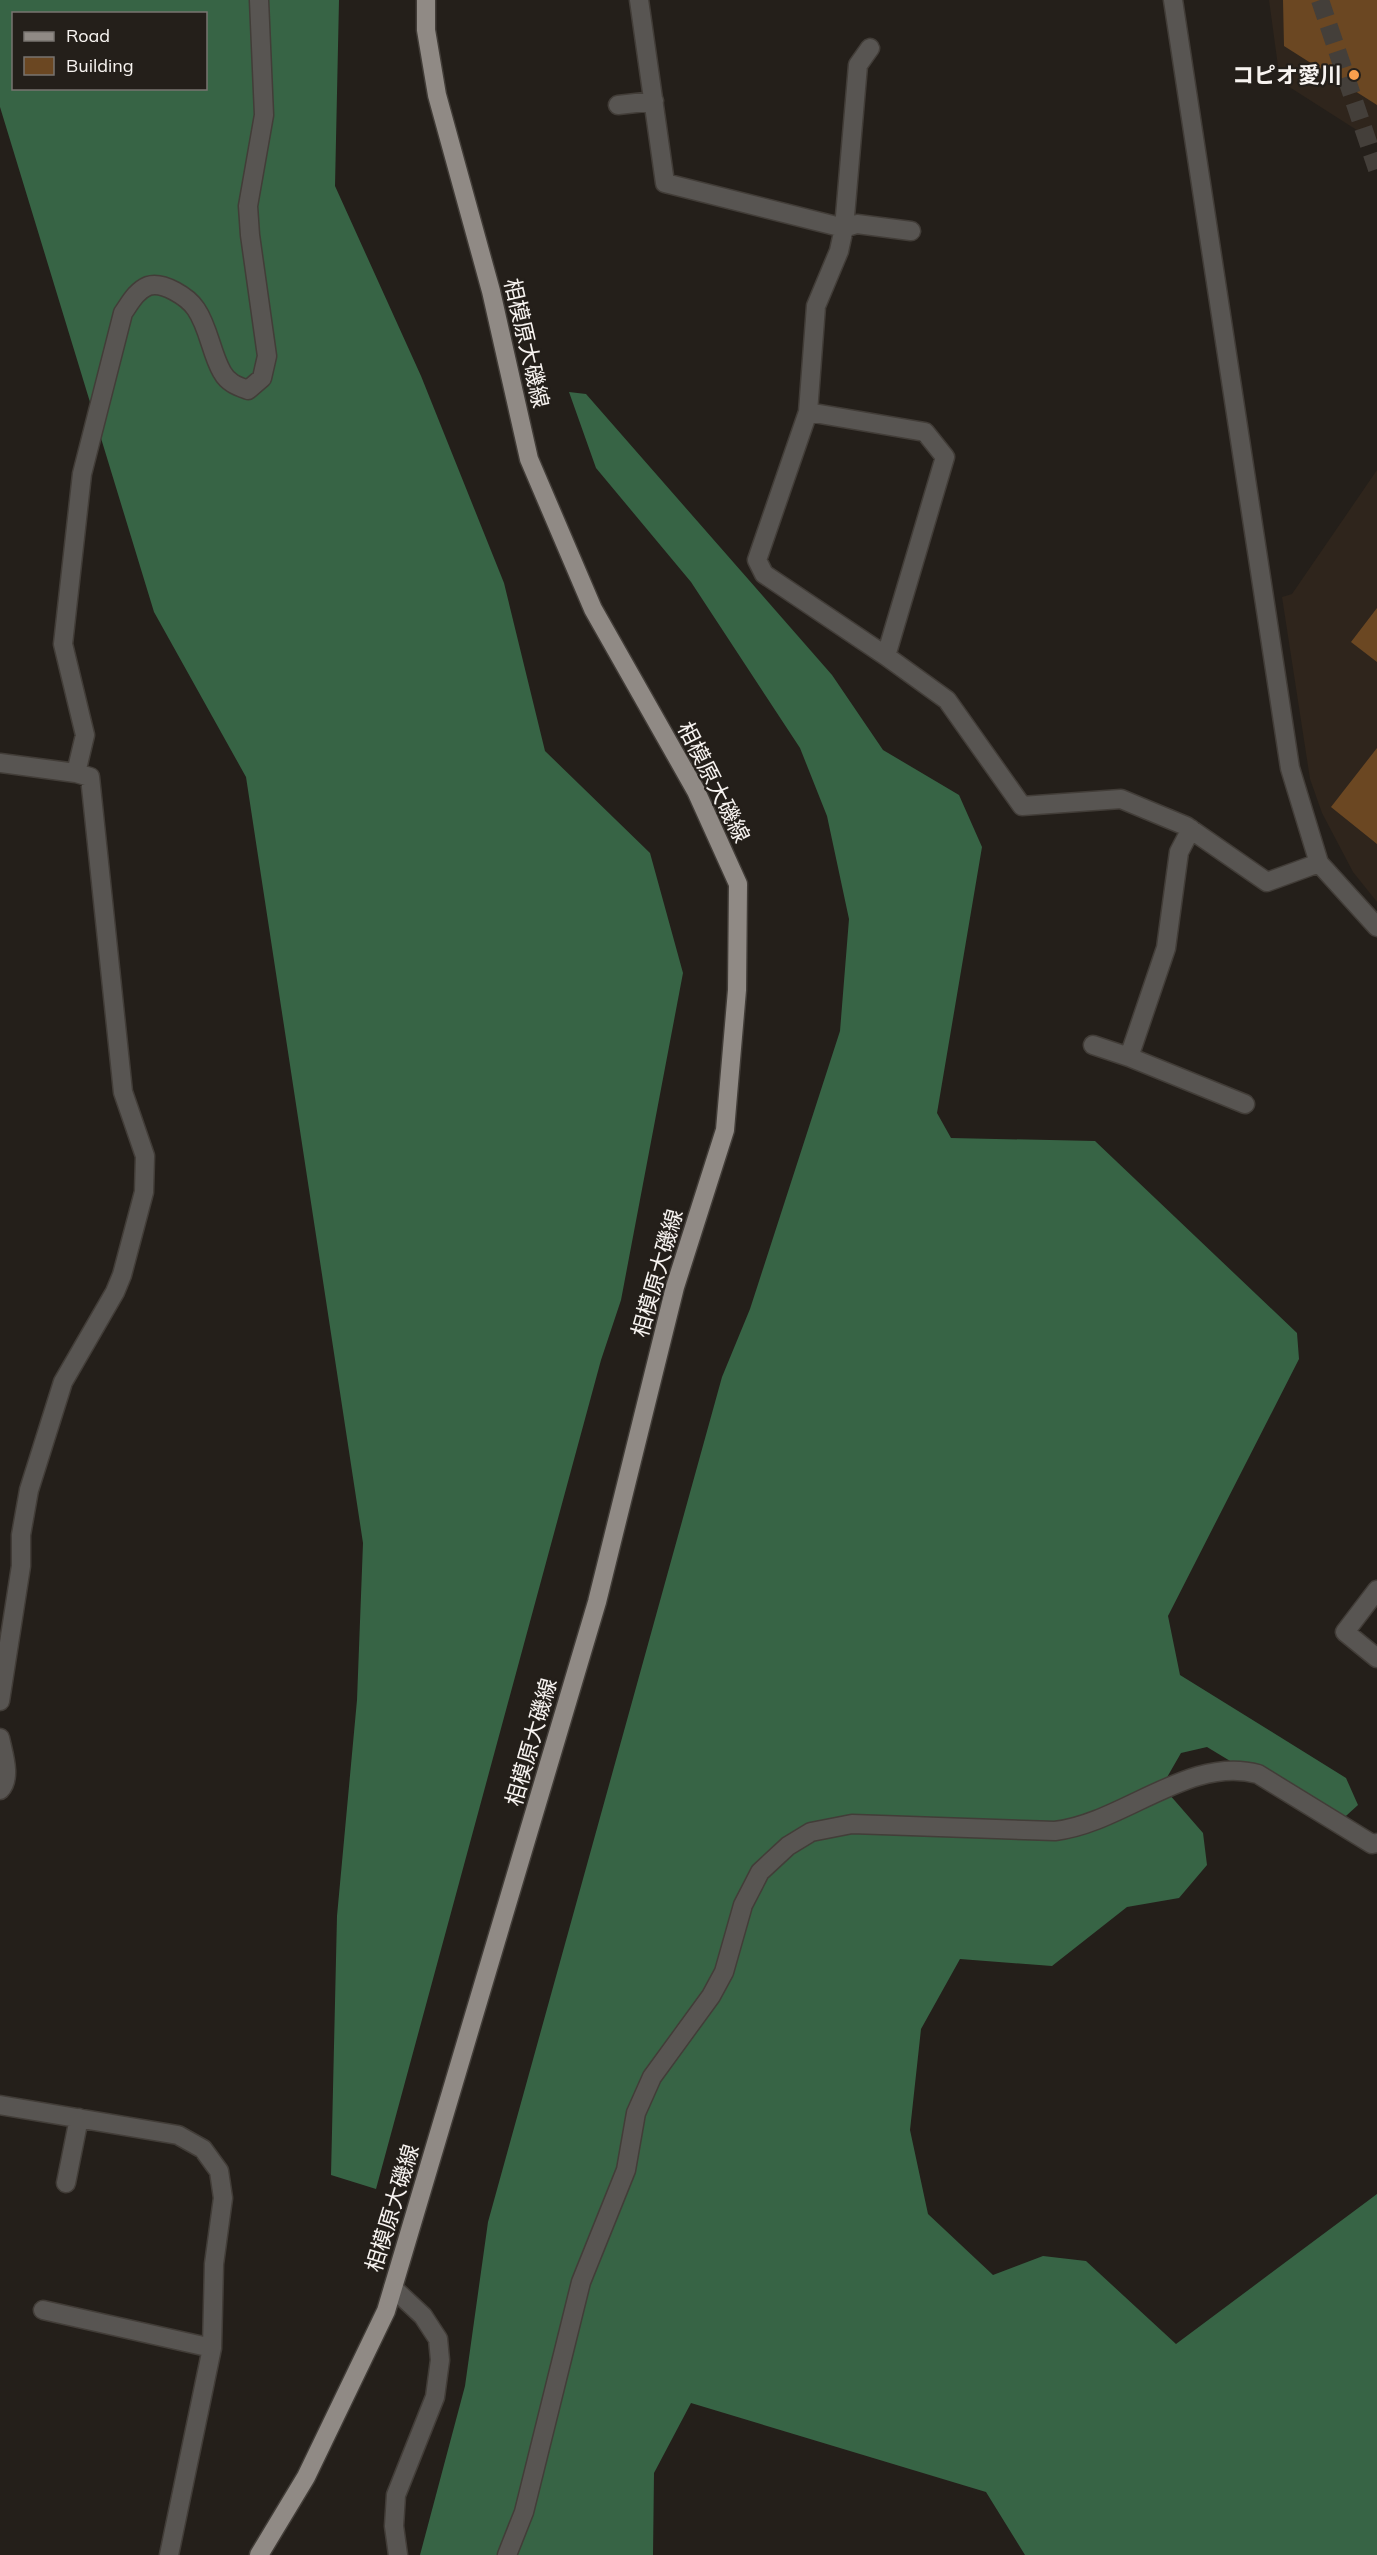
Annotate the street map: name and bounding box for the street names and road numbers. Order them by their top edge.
street label: 相模原大磯線 [499,276,555,410]
street label: 相模原大磯線 [672,717,756,847]
street label: 相模原大磯線 [625,1206,689,1340]
street label: 相模原大磯線 [499,1675,563,1809]
street label: 相模原大磯線 [359,2141,425,2275]

